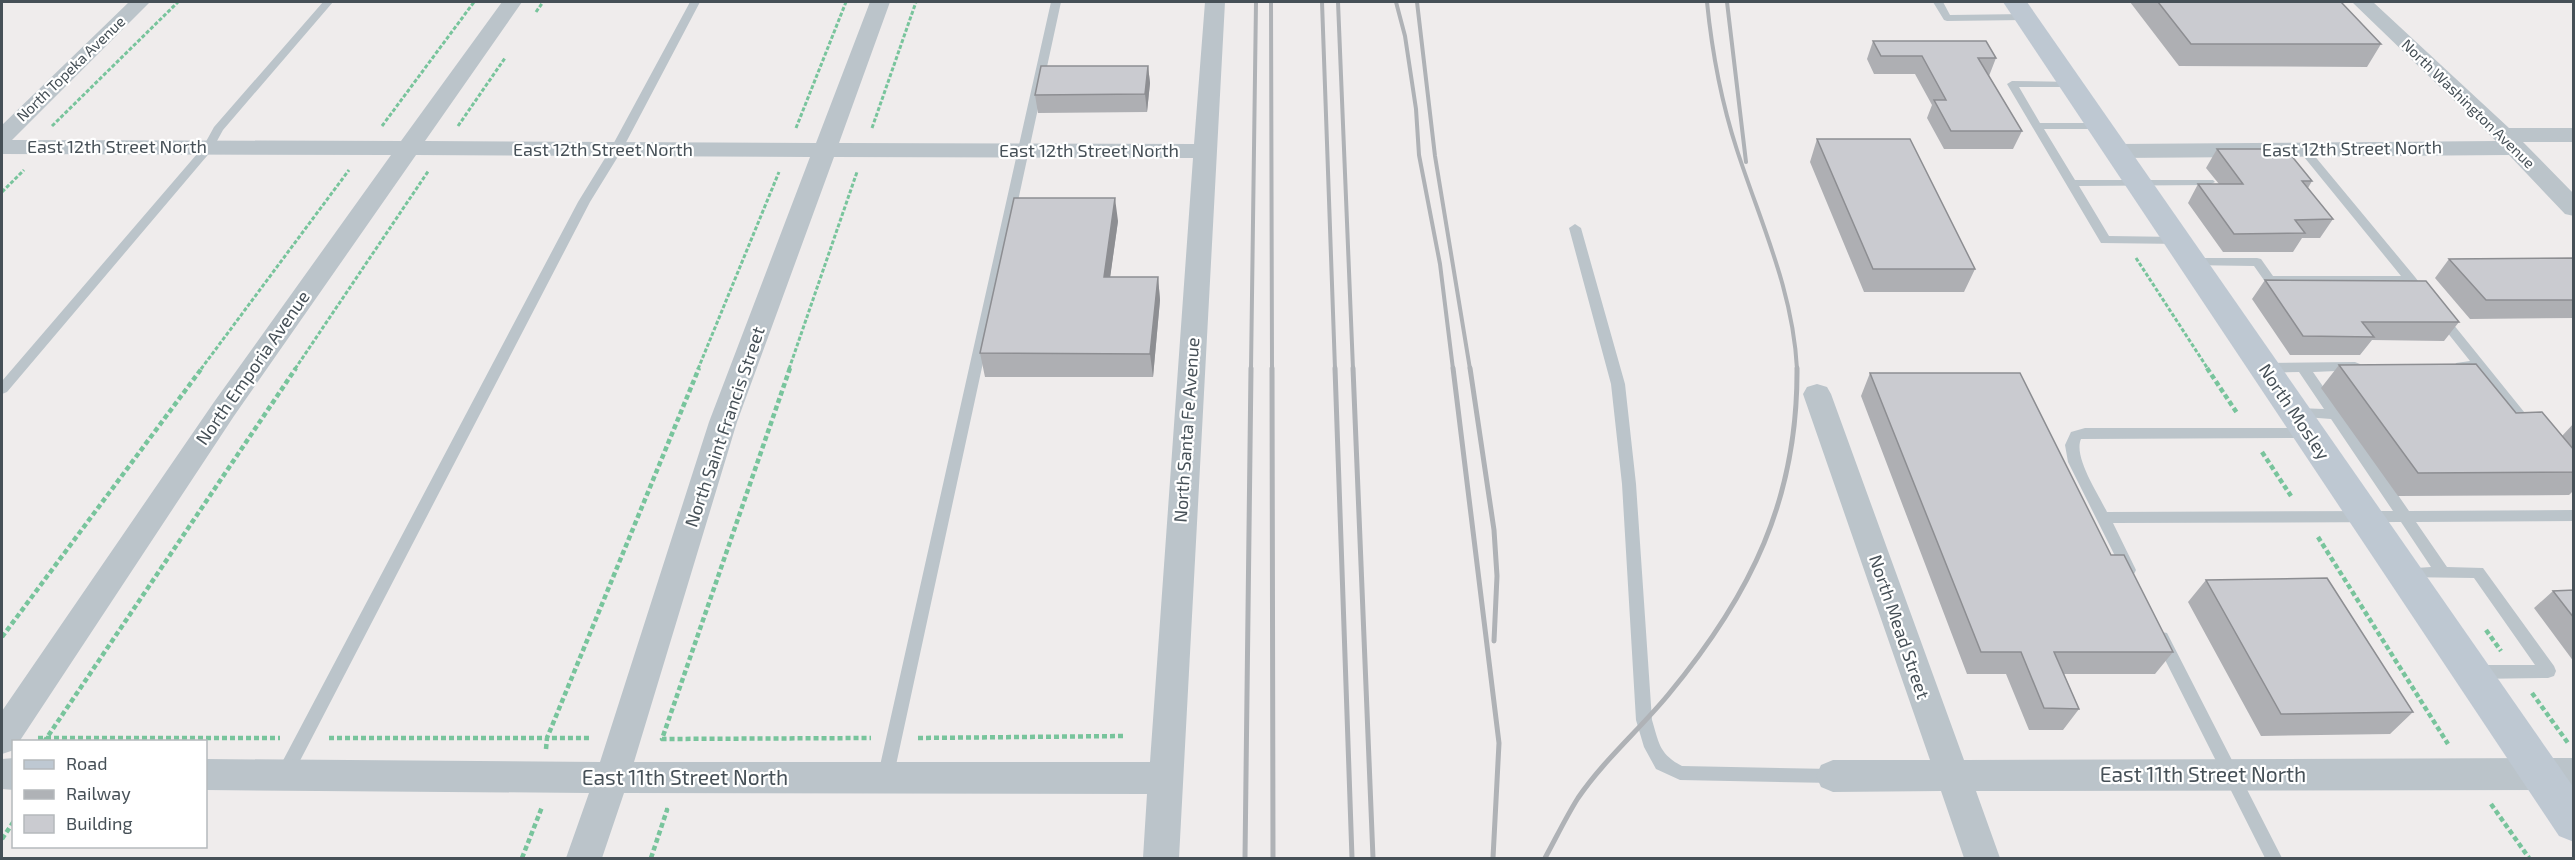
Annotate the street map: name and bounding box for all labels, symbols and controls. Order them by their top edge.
street label: North Topeka Avenue [12,12,128,125]
street label: North Washington Avenue [2398,35,2539,172]
street label: East 12th Street North [27,135,207,157]
street label: East 12th Street North [2262,135,2442,161]
street label: East 12th Street North [513,138,693,160]
street label: East 12th Street North [999,139,1179,161]
street label: North Emporia Avenue [191,286,314,449]
street label: North Saint Francis Street [679,323,769,530]
street label: North Santa Fe Avenue [1169,337,1203,523]
street label: North Mosley [2255,359,2335,464]
street label: North Mead Street [1865,552,1935,702]
legend [12,740,207,848]
text: Road [66,752,107,774]
street label: East 11th Street North [2100,761,2306,786]
street label: East 11th Street North [582,764,788,789]
text: Railway [66,782,131,804]
text: Building [66,812,133,834]

